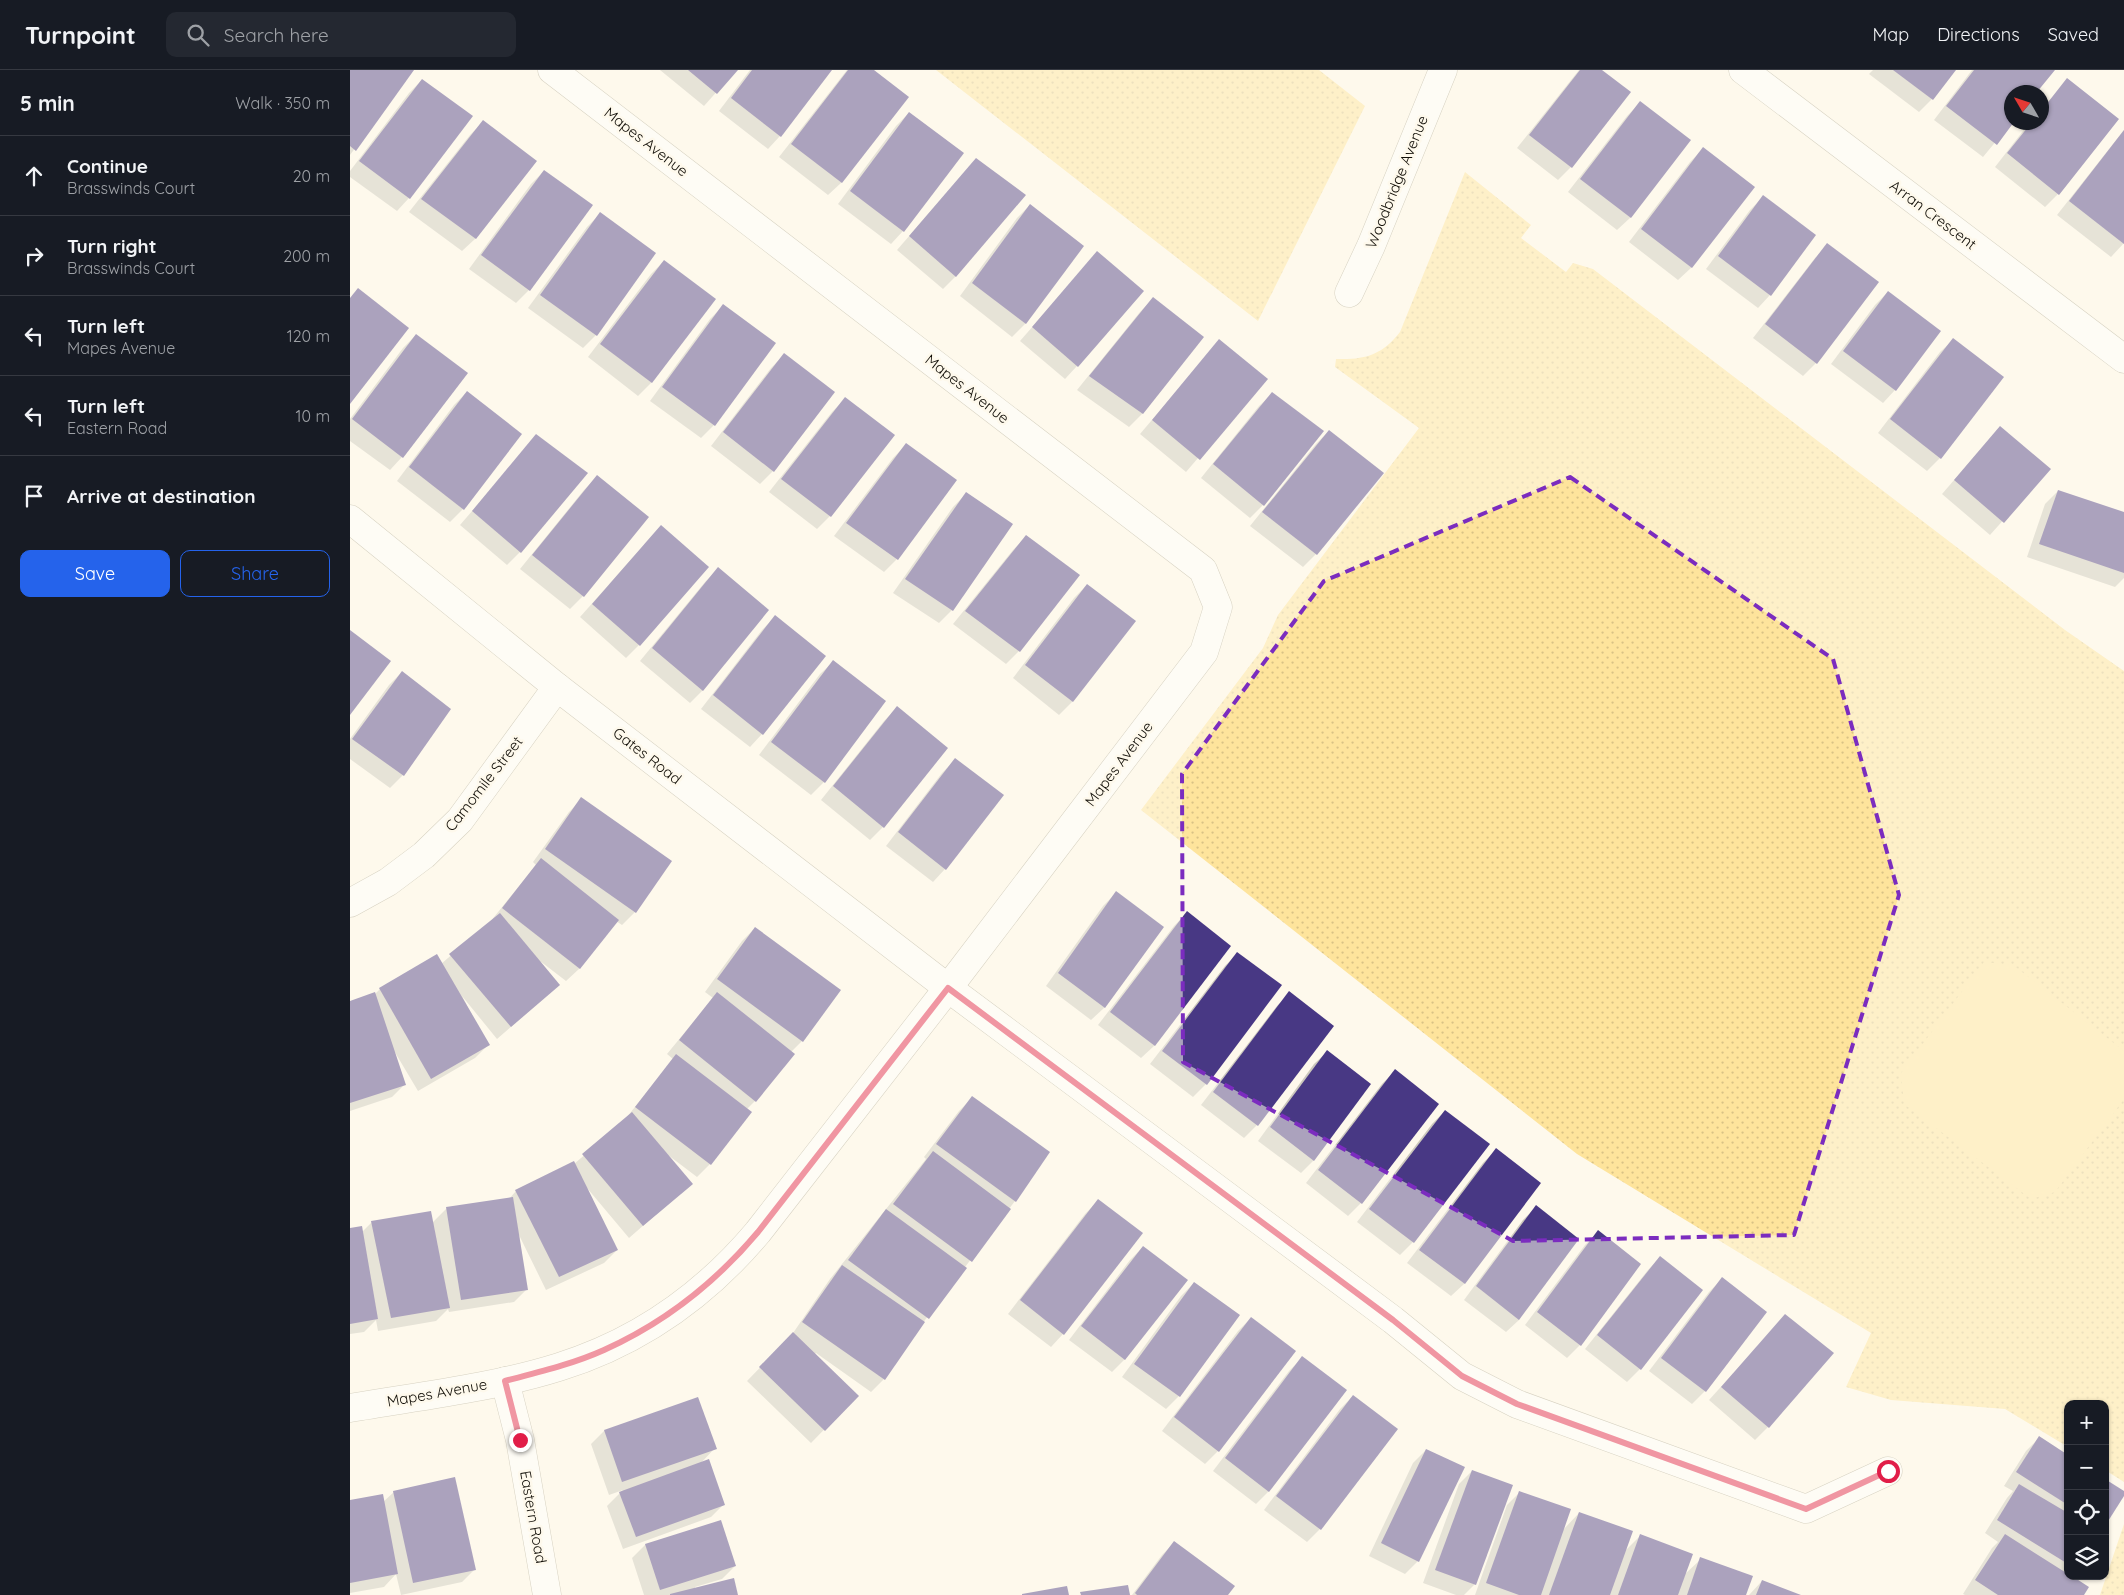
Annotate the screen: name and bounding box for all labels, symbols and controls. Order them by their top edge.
search box [166,12,516,57]
text: Turnpoint [25,20,136,50]
icon: search [184,21,212,49]
text: Search here [224,23,329,47]
text: Map [1872,23,1909,46]
text: Directions [1937,23,2020,46]
text: Saved [2048,23,2099,46]
north arrow [2004,85,2049,130]
text: 5 min [20,90,75,116]
text: Walk · 350 m [235,93,330,113]
street label: Mapes Avenue [600,103,692,180]
street label: Woodbridge Avenue [1361,113,1432,251]
text: Continue [67,154,148,178]
icon: ahead [20,162,48,190]
text: 20 m [293,166,330,186]
street label: Arran Crescent [1886,176,1980,253]
text: Brasswinds Court [67,178,195,198]
text: Turn right [67,234,156,258]
icon: right [20,242,48,270]
text: 200 m [283,246,330,266]
text: Brasswinds Court [67,258,195,278]
text: Turn left [67,314,145,338]
icon: left [20,322,48,350]
text: 120 m [287,326,330,346]
text: Mapes Avenue [67,338,175,358]
street label: Mapes Avenue [921,350,1013,427]
text: Turn left [67,394,145,418]
icon: left [20,402,48,430]
text: 10 m [296,406,330,426]
text: Eastern Road [67,418,167,438]
icon: arrive [20,482,48,510]
text: Arrive at destination [67,484,256,508]
button: Save [20,550,170,597]
button: Share [180,550,330,597]
street label: Mapes Avenue [1080,717,1157,810]
street label: Gates Road [609,723,685,788]
street label: Camomile Street [441,732,527,835]
street label: Mapes Avenue [385,1374,489,1411]
map controls [2064,1400,2109,1580]
button: + [2064,1400,2109,1445]
route end [509,1429,532,1452]
button: − [2064,1445,2109,1490]
route start [1877,1460,1900,1483]
street label: Eastern Road [516,1469,551,1565]
button: locate [2064,1490,2109,1535]
button: layers [2064,1535,2109,1580]

